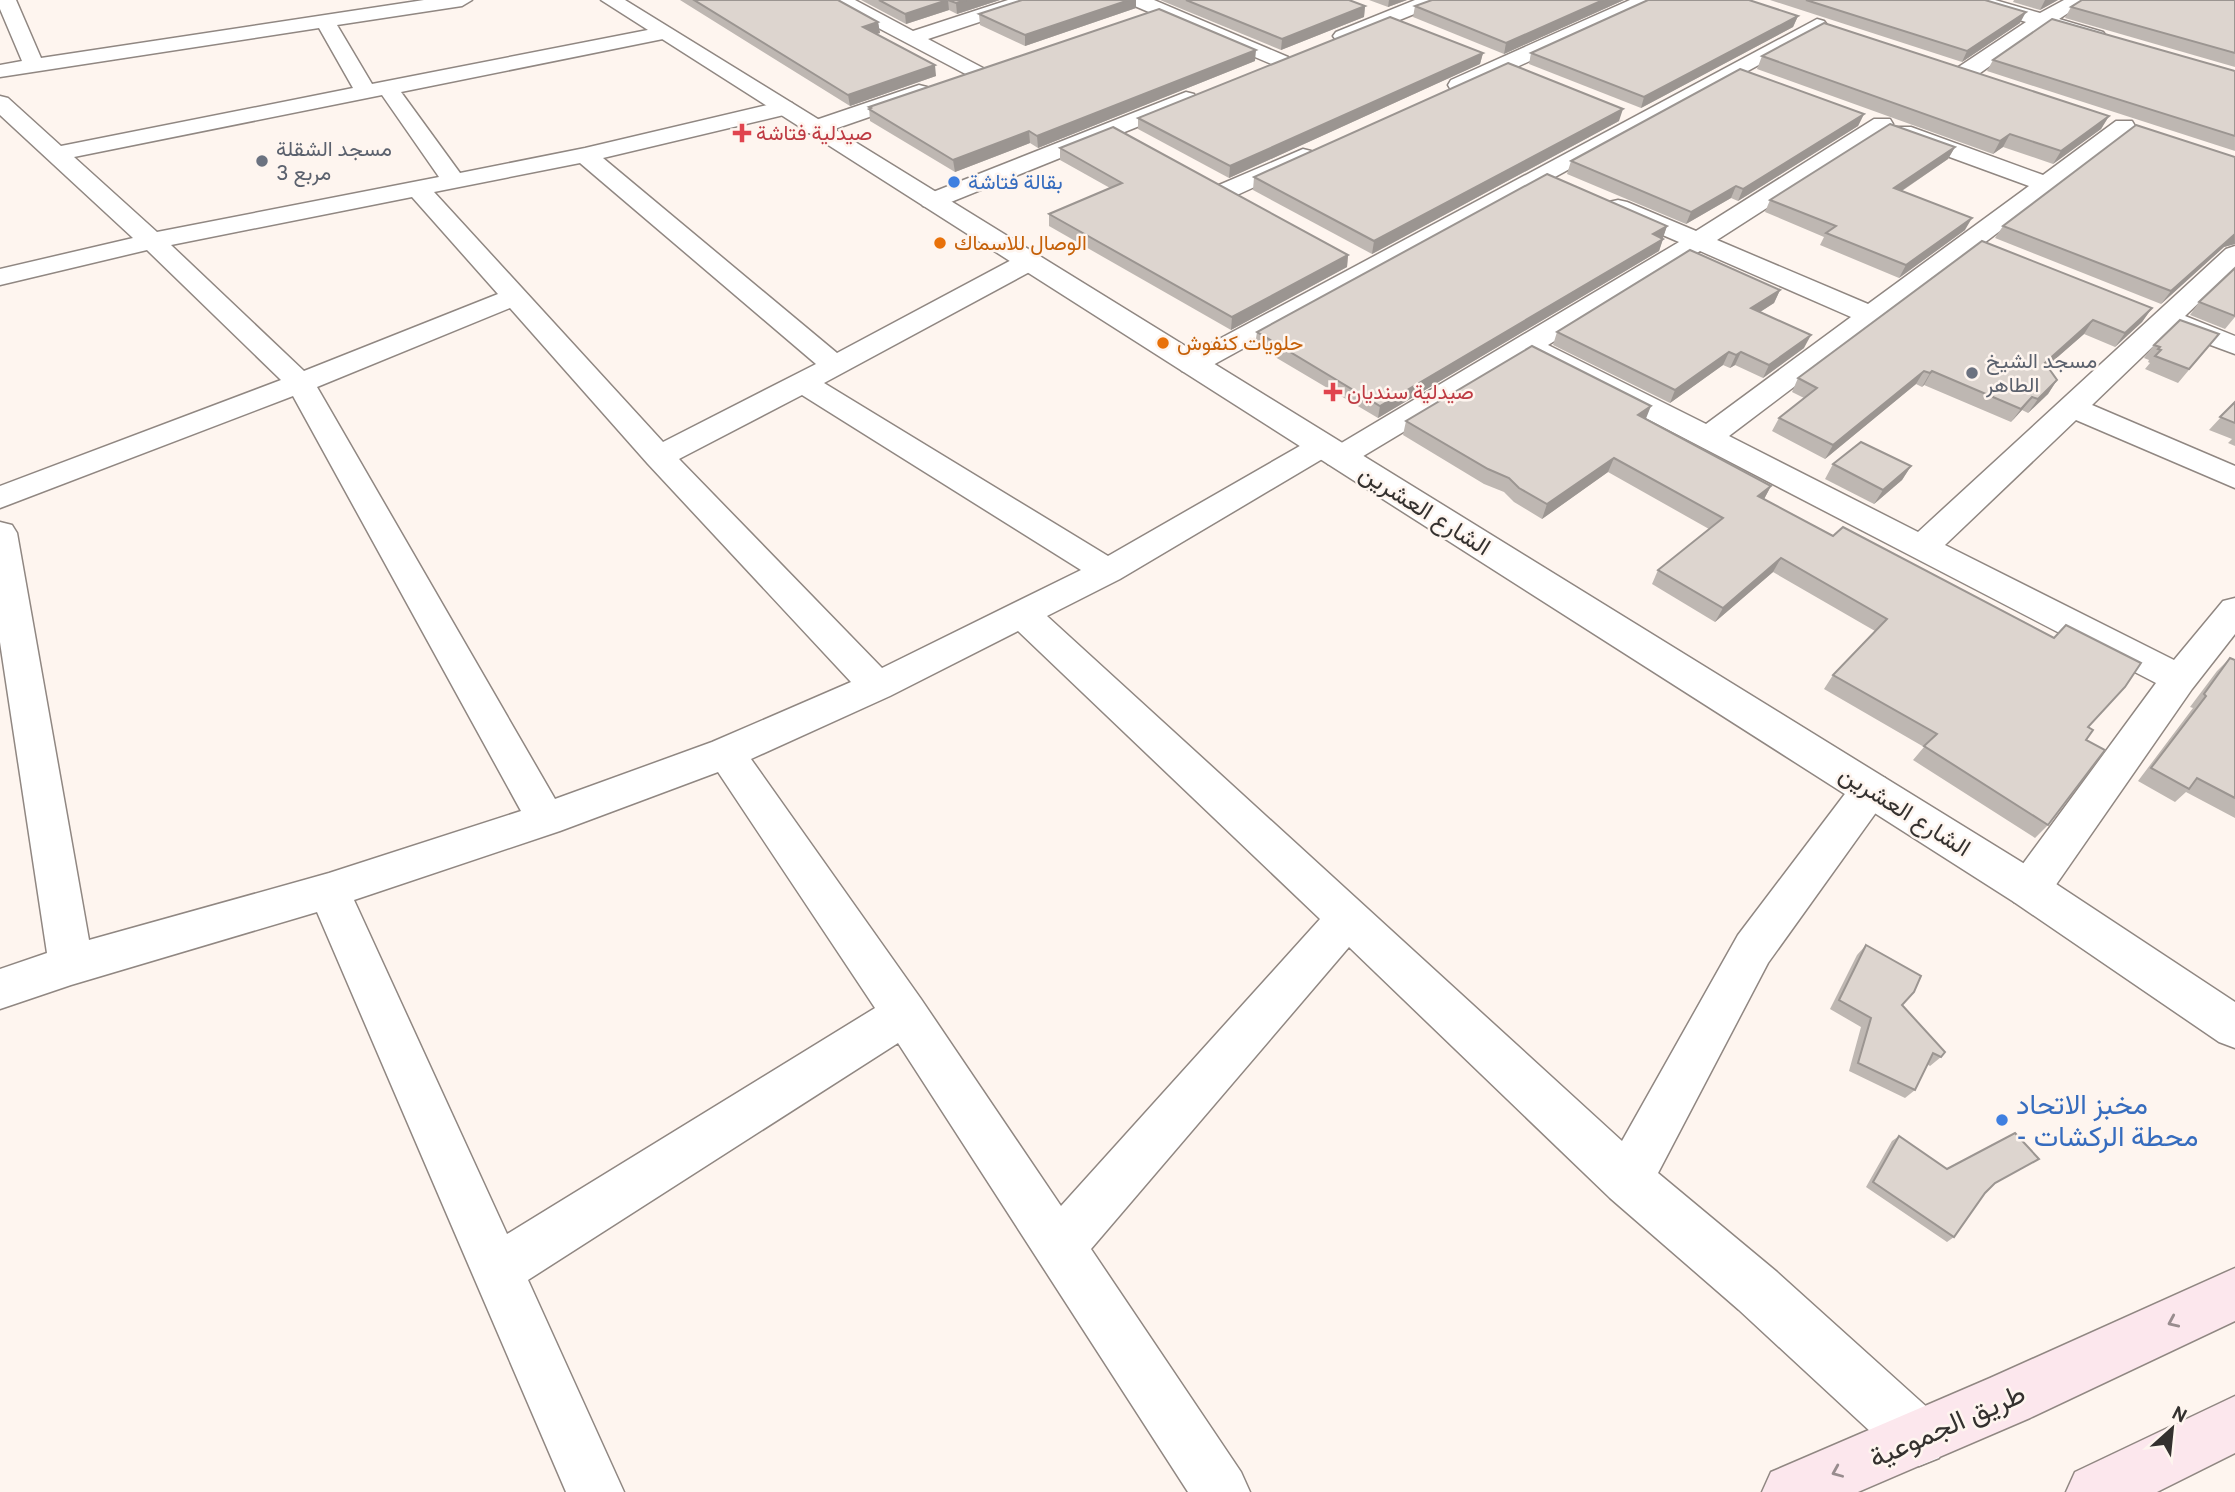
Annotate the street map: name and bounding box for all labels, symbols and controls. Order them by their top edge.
place label: صيدلية فتاشة [756,121,872,148]
marker: صيدلية فتاشة [734,125,750,141]
place label: مسجد الشقلة مربع 3 [276,137,392,188]
marker: مسجد الشقلة مربع 3 [254,153,270,169]
place label: بقالة فتاشة [968,170,1063,197]
marker: بقالة فتاشة [946,174,962,190]
place label: الوصال للاسماك [954,231,1087,258]
marker: الوصال للاسماك [932,235,948,251]
place label: حلويات كنفوش [1177,331,1303,358]
marker: حلويات كنفوش [1155,335,1171,351]
place label: مسجد الشيخ الطاهر [1985,349,2097,400]
marker: مسجد الشيخ الطاهر [1964,365,1980,381]
place label: صيدلية سنديان [1347,380,1474,407]
marker: صيدلية سنديان [1325,384,1341,400]
street label: الشارع العشرين [1353,459,1495,564]
street label: الشارع العشرين [1833,760,1975,865]
place label: مخبز الاتحاد - محطة الركشات [2016,1089,2198,1157]
marker: مخبز الاتحاد - محطة الركشات [1994,1112,2010,1128]
one-way arrow [2167,1314,2180,1328]
street label: طريق الجموعية [1864,1377,2032,1478]
north arrow [2137,1394,2207,1464]
text: N [2167,1402,2190,1429]
one-way arrow [1832,1464,1844,1478]

